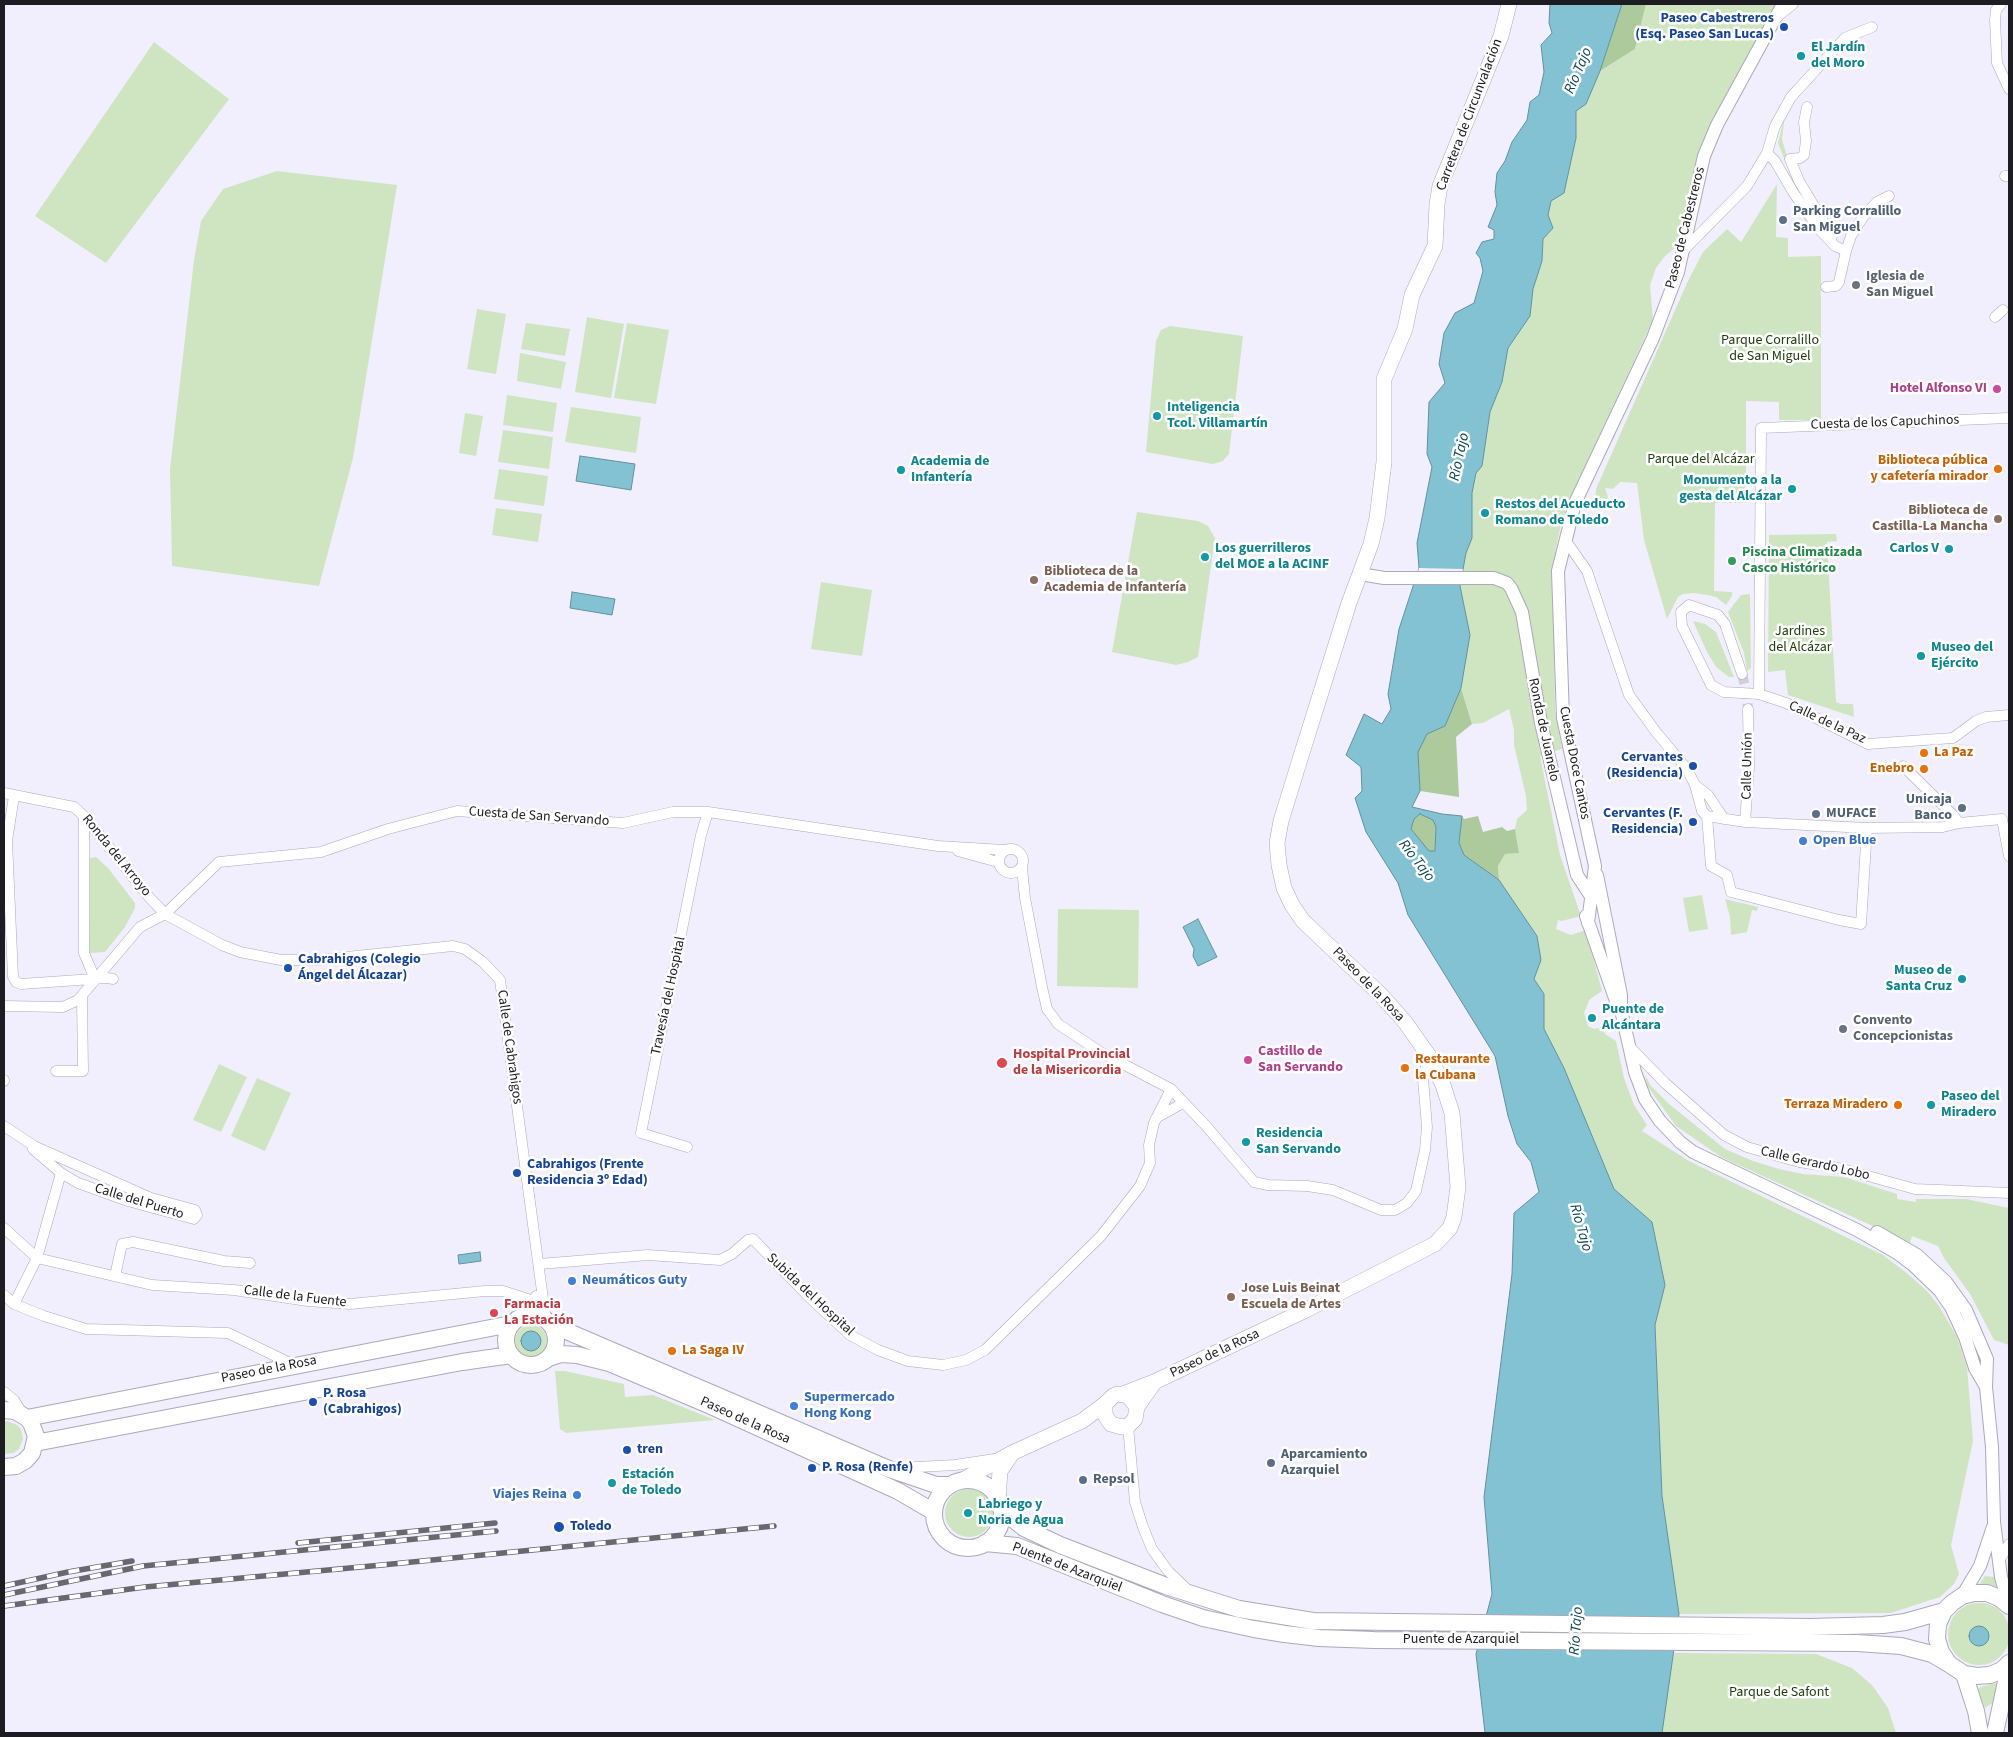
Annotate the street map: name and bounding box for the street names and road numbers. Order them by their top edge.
street label: Carretera de Circunvalación [1433,37,1507,193]
street label: Paseo de Cabestreros [1663,165,1709,291]
street label: Cuesta de los Capuchinos [1810,412,1960,434]
street label: Ronda de Juanelo [1524,677,1562,783]
street label: Calle de la Paz [1786,698,1868,748]
street label: Cuesta Doce Cantos [1555,705,1593,821]
street label: Calle Unión [1739,732,1757,800]
street label: Cuesta de San Servando [468,804,610,830]
street label: Ronda del Arroyo [78,812,154,900]
street label: Travesía del Hospital [648,935,690,1057]
street label: Paseo de la Rosa [1328,944,1408,1026]
street label: Calle de Cabrahigos [493,989,525,1105]
street label: Calle Gerardo Lobo [1759,1143,1871,1185]
street label: Calle del Puerto [92,1180,186,1224]
street label: Subida del Hospital [763,1250,857,1340]
street label: Calle de la Fuente [243,1282,347,1312]
street label: Paseo de la Rosa [1168,1326,1262,1382]
street label: Paseo de la Rosa [220,1353,318,1387]
street label: Paseo de la Rosa [697,1394,793,1448]
street label: Puente de Azarquiel [1010,1539,1124,1597]
street label: Puente de Azarquiel [1403,1632,1519,1648]

